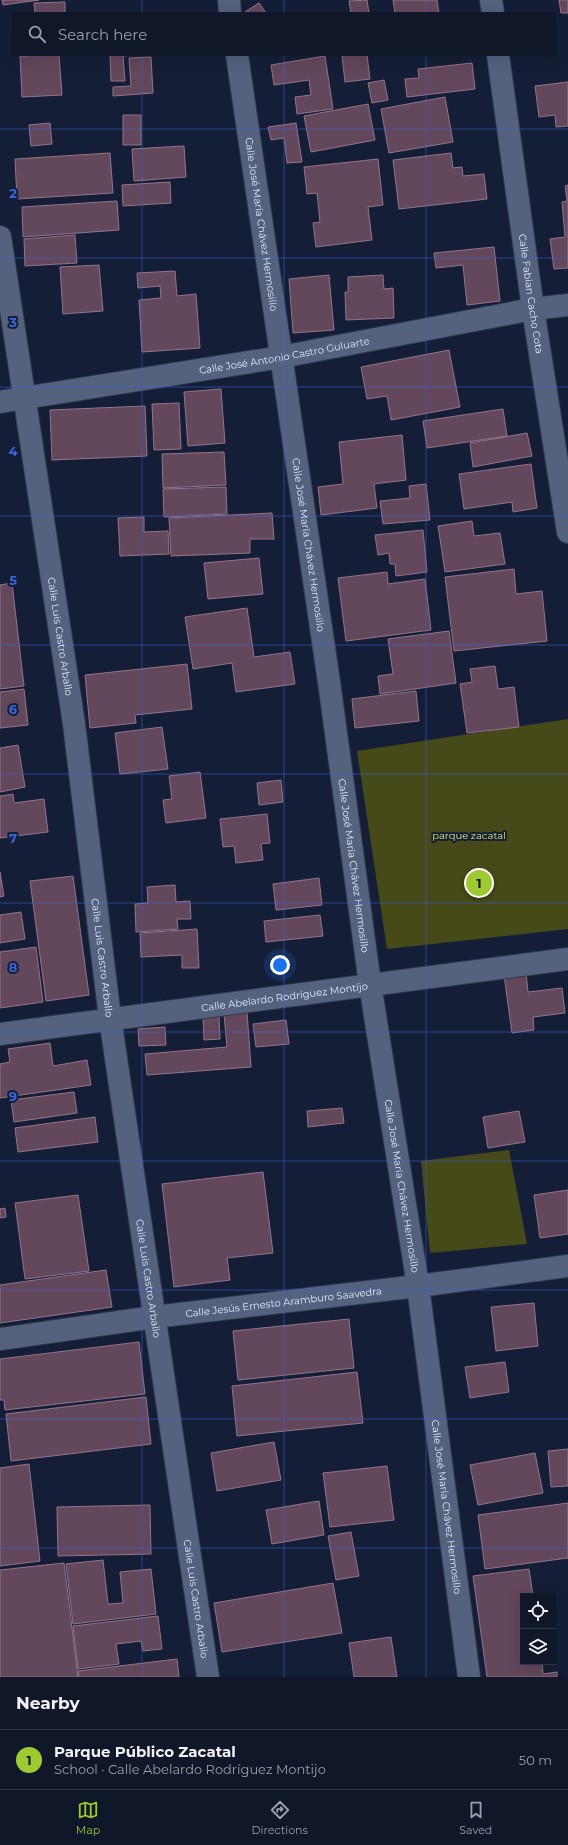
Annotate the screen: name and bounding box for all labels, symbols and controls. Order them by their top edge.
search box [12,12,556,56]
icon: search [26,23,48,45]
text: Search here [58,25,147,44]
street label: Calle José María Chávez Hermosillo [243,136,281,312]
text: 2 [9,185,17,201]
street label: Calle Fabian Cacho Cota [516,233,546,355]
text: 3 [8,314,17,330]
street label: Calle José Antonio Castro Guluarte [198,334,371,377]
text: 4 [9,443,18,459]
street label: Calle José María Chávez Hermosillo [290,457,328,633]
text: 5 [9,572,17,588]
street label: Calle Luis Castro Arballo [45,576,76,697]
text: 6 [9,701,18,717]
street label: Calle José María Chávez Hermosillo [336,778,372,953]
park label: parque zacatal [432,829,506,842]
text: 7 [9,830,17,846]
pin: 1 [466,868,492,898]
street label: Calle Luis Castro Arballo [89,897,116,1018]
your location [270,955,290,975]
text: 8 [9,959,18,975]
street label: Calle Abelardo Rodríguez Montijo [200,979,369,1014]
text: 9 [9,1088,17,1104]
street label: Calle José María Chávez Hermosillo [382,1098,422,1274]
street label: Calle Luis Castro Arballo [133,1218,164,1339]
street label: Calle Jesús Ernesto Aramburo Saavedra [185,1284,382,1320]
street label: Calle José María Chávez Hermosillo [429,1419,465,1595]
street label: Calle Luis Castro Arballo [181,1539,212,1659]
map controls [520,1593,556,1665]
button: locate [520,1593,556,1629]
button: layers [520,1629,556,1665]
text: Nearby [16,1693,80,1713]
text: Parque Público Zacatal [54,1742,236,1761]
text: 1 [26,1752,32,1768]
text: 50 m [519,1752,552,1768]
text: School · Calle Abelardo Rodríguez Montijo [54,1761,326,1777]
tab: Map [76,1799,100,1837]
tab: Directions [252,1799,308,1837]
tab: Saved [459,1799,492,1837]

